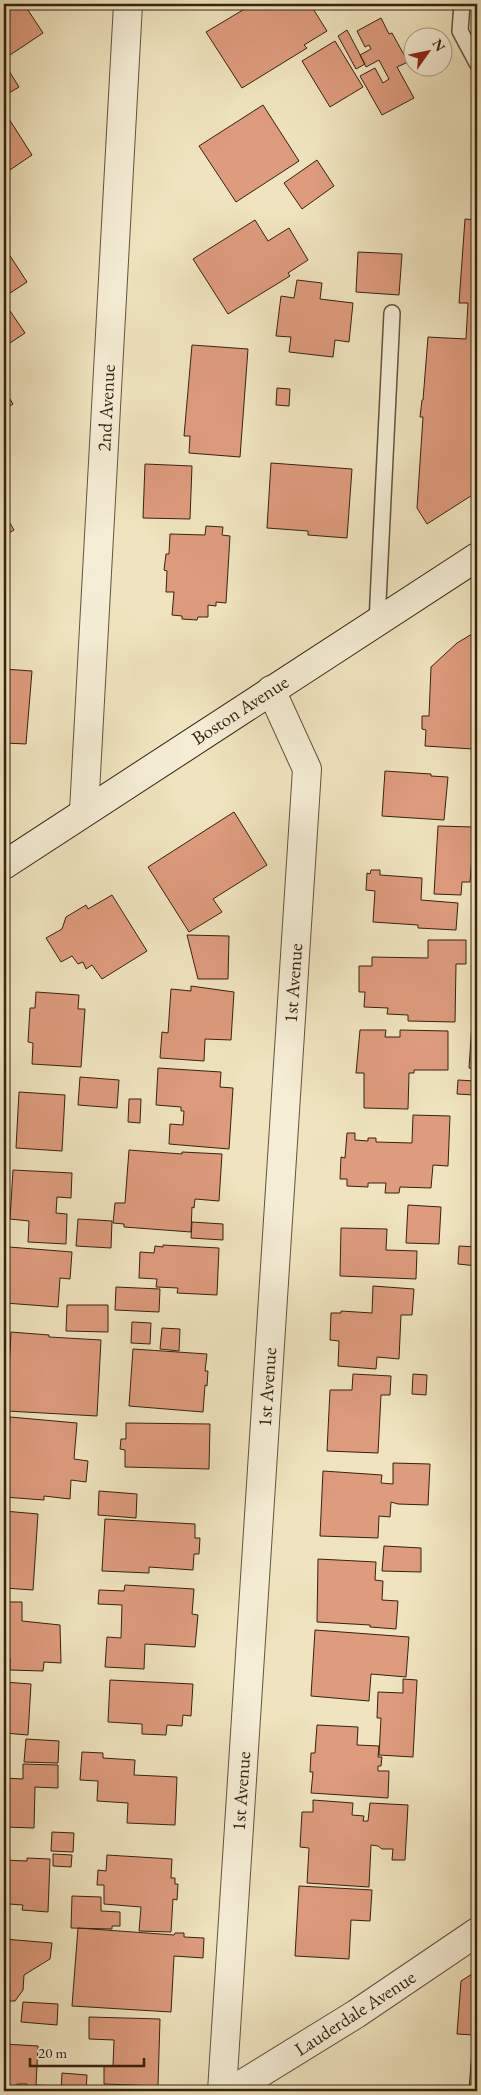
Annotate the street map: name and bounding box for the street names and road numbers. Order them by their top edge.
street label: 2nd Avenue [91,364,121,452]
street label: Boston Avenue [187,669,293,751]
street label: 1st Avenue [278,942,308,1024]
street label: 1st Avenue [252,1346,282,1428]
street label: 1st Avenue [226,1750,256,1832]
street label: Lauderdale Avenue [290,1965,420,2061]

